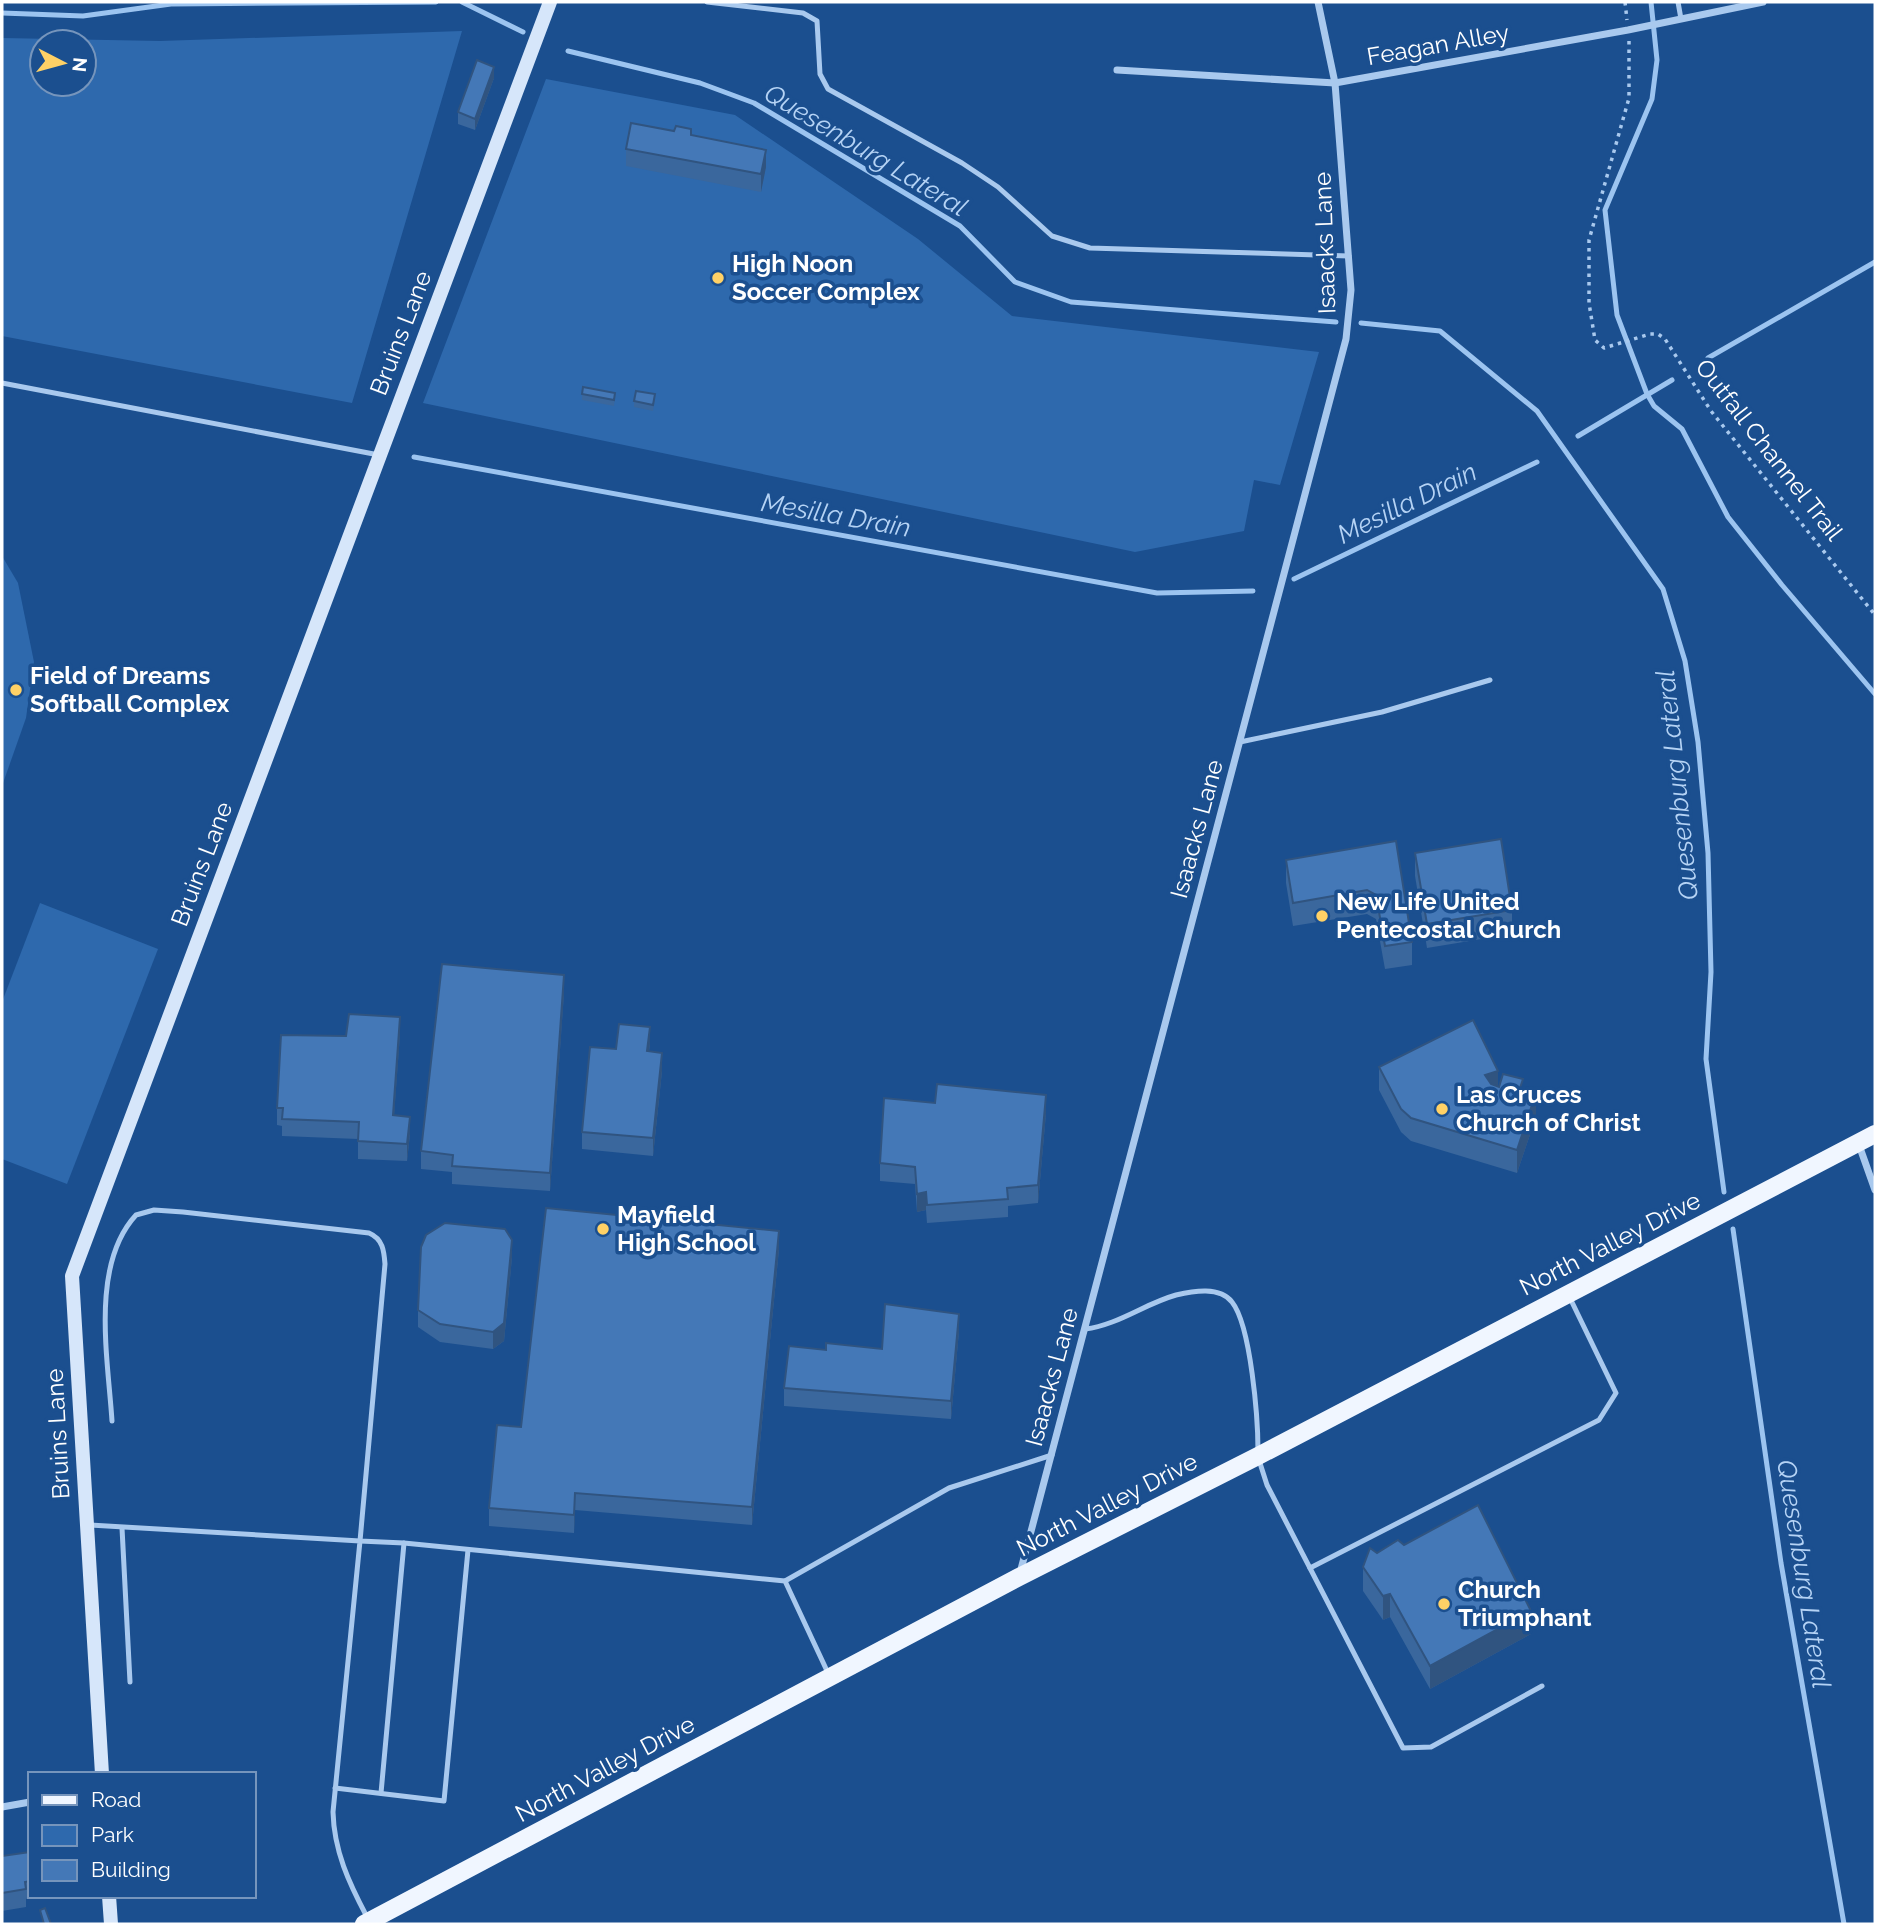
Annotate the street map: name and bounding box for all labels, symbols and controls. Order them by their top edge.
street label: Feagan Alley [1365,18,1511,71]
north arrow [28,28,98,98]
text: N [68,56,92,73]
water label: Quesenburg Lateral [759,78,973,222]
street label: Isaacks Lane [1308,171,1341,315]
place label: High Noon Soccer Complex [732,249,920,306]
street label: Bruins Lane [364,267,438,399]
marker: High Noon Soccer Complex [710,270,726,286]
street label: Outfall Channel Trail [1690,353,1850,547]
water label: Mesilla Drain [1333,456,1481,550]
water label: Mesilla Drain [759,487,913,543]
place label: Field of Dreams Softball Complex [30,661,230,718]
water label: Quesenburg Lateral [1650,668,1704,901]
marker: Field of Dreams Softball Complex [8,682,24,698]
street label: Isaacks Lane [1164,756,1229,901]
street label: Bruins Lane [165,798,239,930]
place label: New Life United Pentecostal Church [1336,887,1561,944]
marker: New Life United Pentecostal Church [1314,908,1330,924]
place label: Las Cruces Church of Christ [1456,1080,1641,1137]
marker: Las Cruces Church of Christ [1434,1101,1450,1117]
street label: North Valley Drive [1515,1185,1705,1302]
place label: Mayfield High School [617,1200,756,1257]
marker: Mayfield High School [595,1221,611,1237]
street label: Isaacks Lane [1019,1304,1084,1449]
street label: Bruins Lane [40,1368,75,1500]
street label: North Valley Drive [1012,1446,1202,1563]
water label: Quesenburg Lateral [1771,1458,1837,1691]
place label: Church Triumphant [1458,1575,1591,1632]
marker: Church Triumphant [1436,1596,1452,1612]
street label: North Valley Drive [510,1709,699,1828]
legend [28,1772,256,1898]
text: Road [91,1787,141,1812]
text: Park [91,1822,134,1847]
text: Building [91,1857,171,1882]

